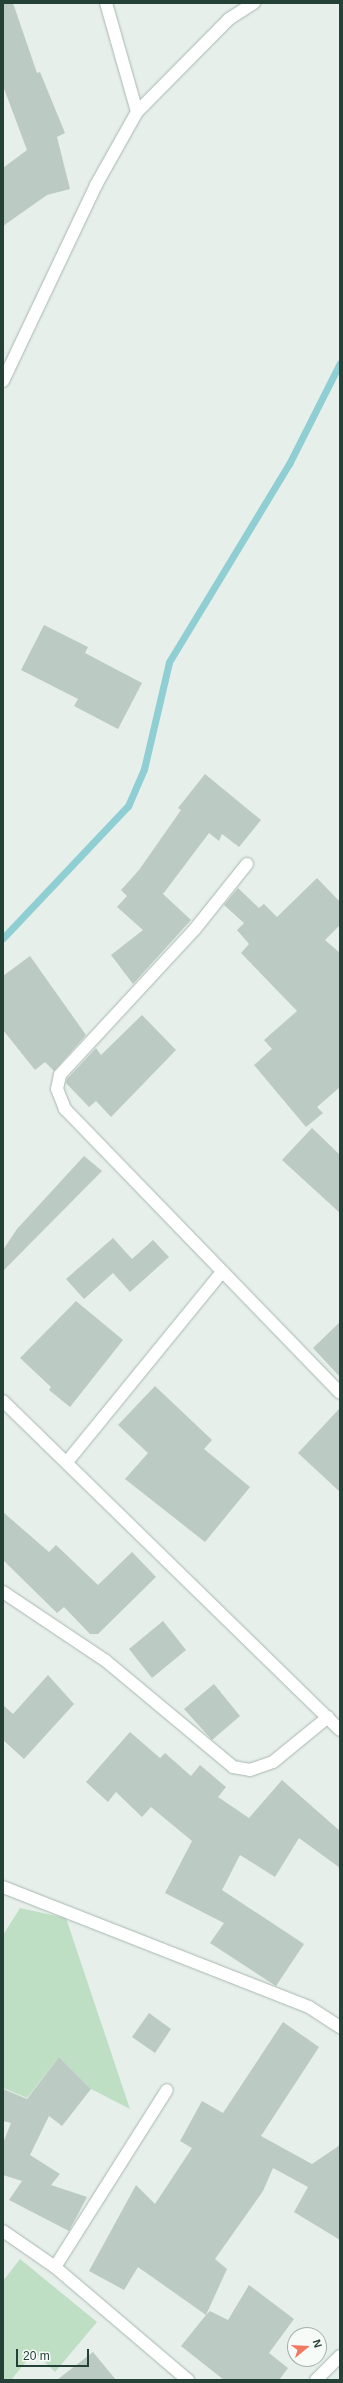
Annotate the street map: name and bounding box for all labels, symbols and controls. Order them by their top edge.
north arrow [287,2327,327,2367]
text: N [311,2338,324,2349]
scale bar [18,2341,91,2367]
text: 20 m [23,2349,50,2363]

